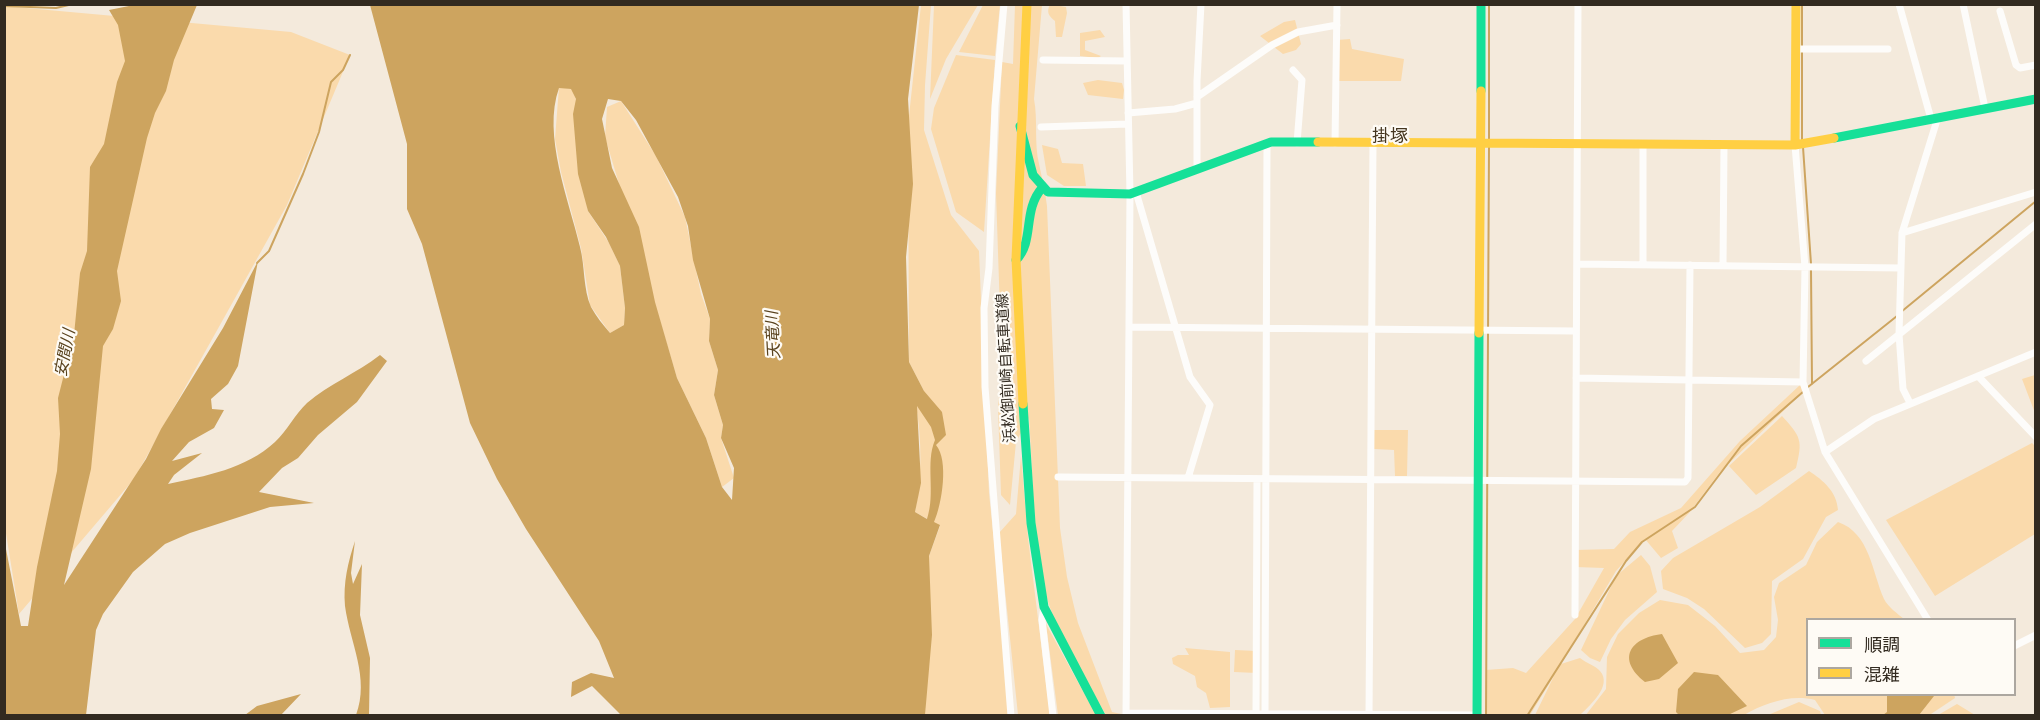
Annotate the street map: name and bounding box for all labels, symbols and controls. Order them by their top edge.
district label: 掛塚 [1372,126,1408,148]
street label: 浜松御前崎自転車道線 [994,293,1020,443]
water label: 天竜川 [763,311,785,359]
water label: 安間川 [52,328,80,378]
legend [1806,618,2016,696]
text: 順調 [1864,634,1900,655]
text: 混雑 [1864,664,1900,685]

